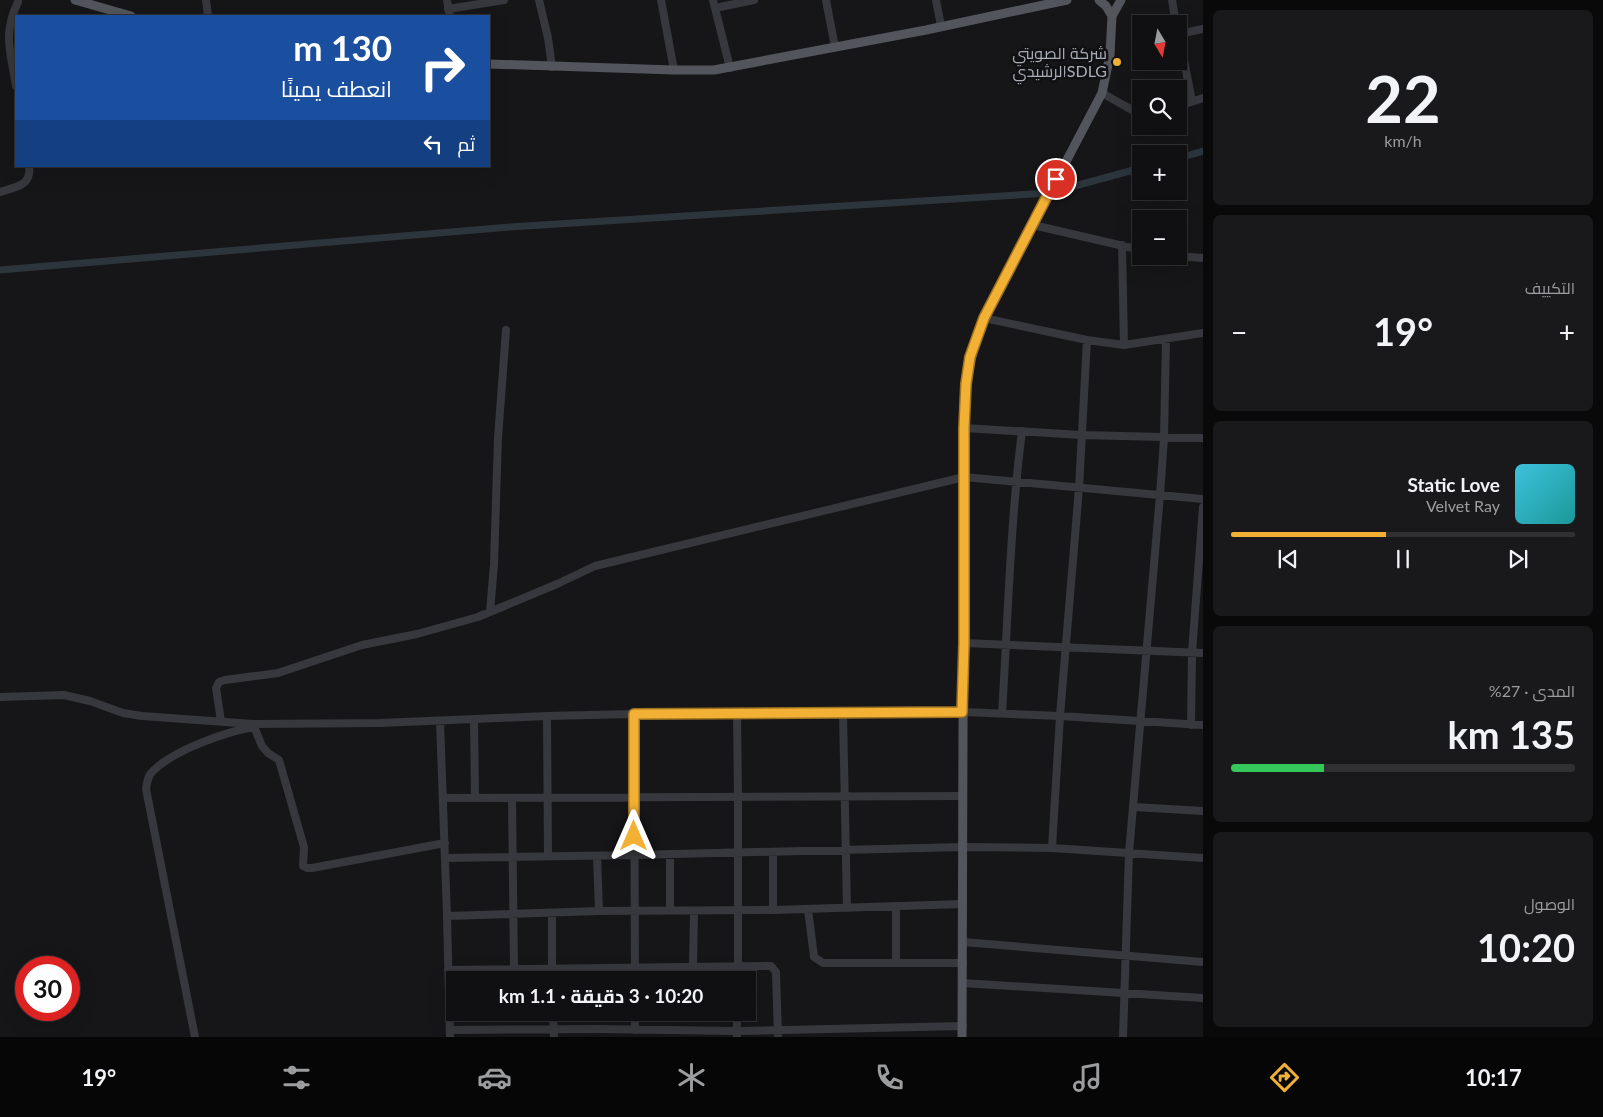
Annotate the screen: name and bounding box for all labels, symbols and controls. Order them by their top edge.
north arrow [1132,15,1188,70]
map controls [1132,15,1187,265]
text: 130 m [293,26,392,68]
icon: right [410,35,475,100]
place label: شركة الصويتي الرشيديSDLG [1012,43,1107,85]
marker: شركة الصويتي الرشيديSDLG [1111,56,1123,68]
text: 22 [1365,59,1441,137]
text: انعطف يمينًا [281,75,392,102]
button: search [1132,80,1187,135]
icon: left [419,130,447,158]
text: km/h [1384,131,1422,150]
text: ثم [457,132,475,155]
button: + [1132,145,1187,200]
pin [1035,158,1077,200]
icon: arrive [1042,165,1070,193]
button: − [1132,210,1187,265]
text: التكييف [1525,278,1575,297]
text: 19° [1373,308,1433,354]
text: − [1231,315,1247,349]
text: + [1559,315,1575,349]
text: Static Love [1408,473,1500,496]
text: Velvet Ray [1426,496,1500,515]
icon: previous [1274,545,1302,573]
icon: pause [1389,545,1417,573]
icon: next [1504,545,1532,573]
text: المدى · 27% [1489,681,1575,700]
text: 135 km [1448,711,1575,757]
position arrow [607,809,659,861]
text: الوصول [1524,894,1575,913]
text: 10:20 [1477,924,1575,970]
speed limit sign: 30 [15,956,80,1021]
text: 10:20 · 3 دقيقة · 1.1 km [499,984,703,1007]
icon: filters [279,1060,314,1095]
icon: car [477,1060,512,1095]
icon: climate [674,1060,709,1095]
icon: phone [872,1060,907,1095]
icon: music [1070,1060,1105,1095]
icon: directions [1267,1060,1302,1095]
text: 19° [81,1064,116,1091]
text: 10:17 [1465,1064,1522,1091]

